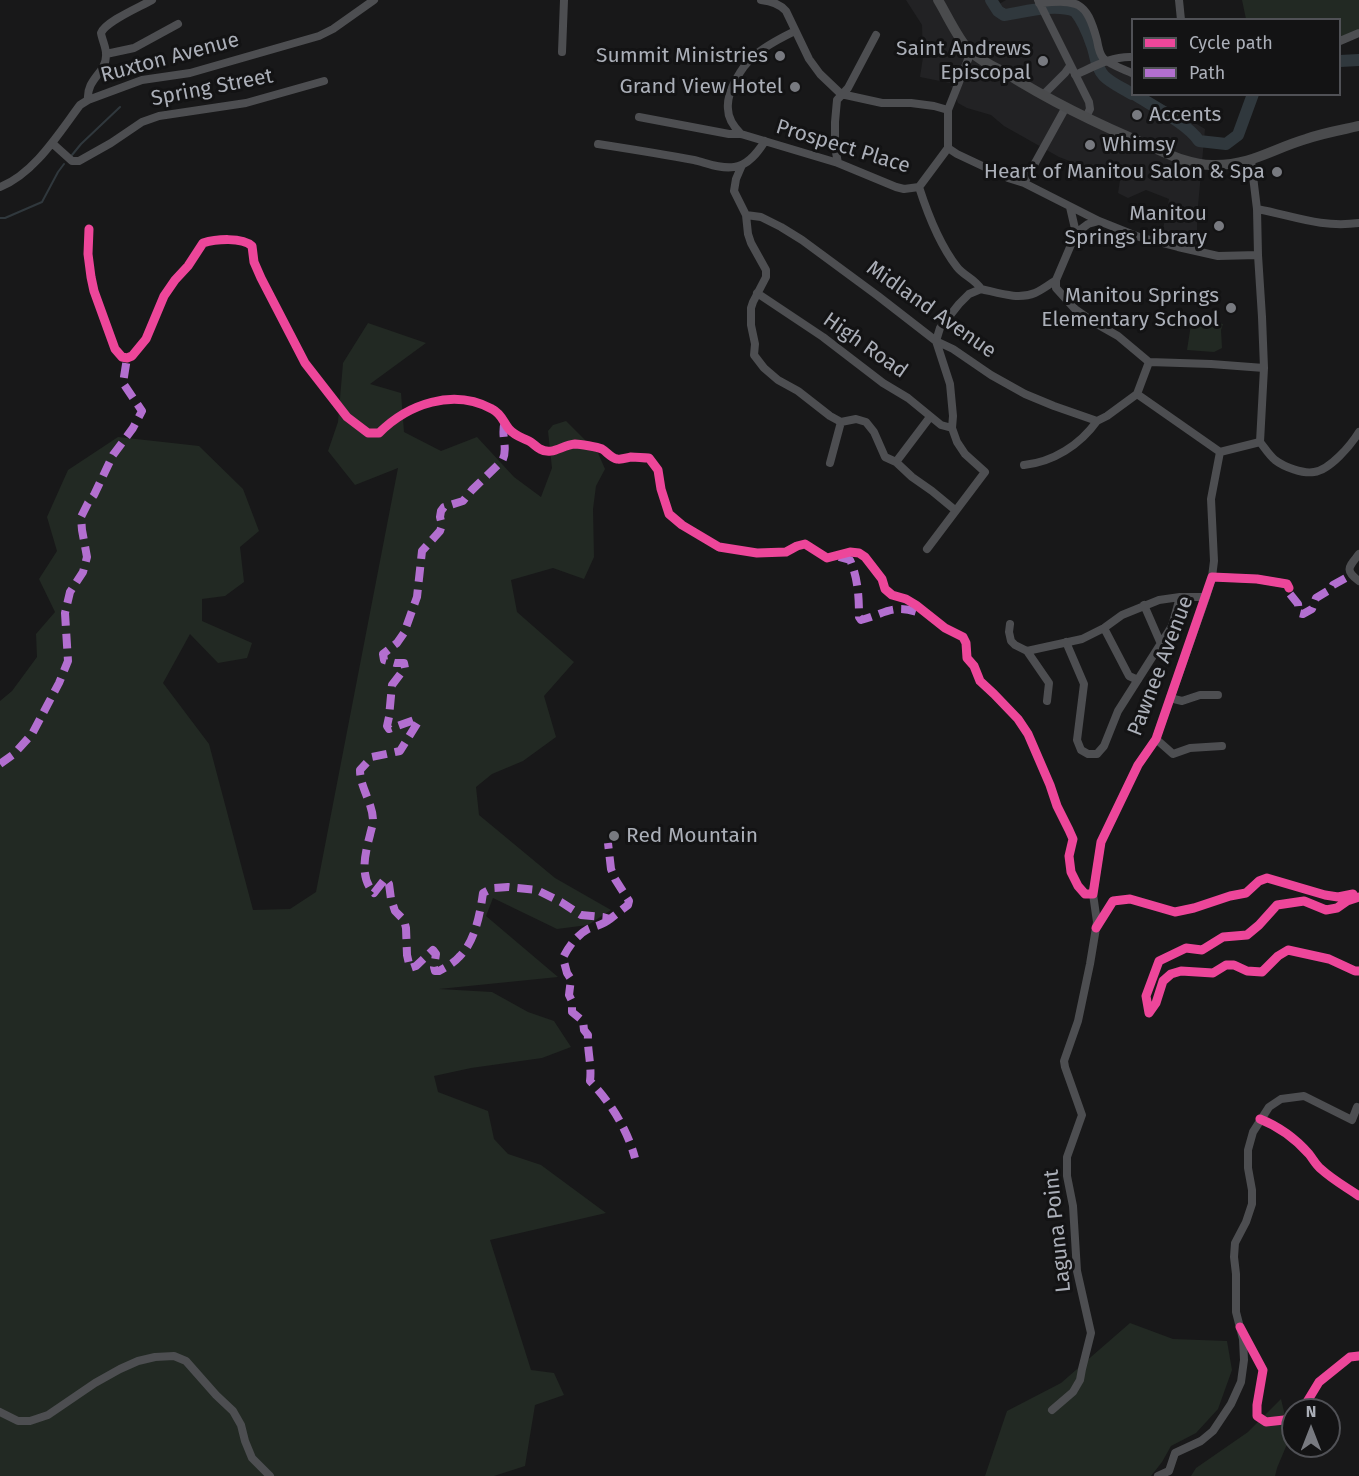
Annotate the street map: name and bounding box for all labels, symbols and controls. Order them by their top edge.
legend [1131,18,1341,96]
street label: Ruxton Avenue [98,27,242,89]
text: Cycle path [1189,32,1273,54]
place label: Saint Andrews Episcopal [896,36,1031,86]
place label: Summit Ministries [596,43,768,69]
marker: Summit Ministries [773,49,787,63]
marker: Saint Andrews Episcopal [1036,54,1050,68]
text: Path [1189,62,1225,84]
street label: Spring Street [149,64,275,112]
place label: Grand View Hotel [619,74,783,100]
marker: Grand View Hotel [788,80,802,94]
place label: Accents [1149,102,1221,128]
marker: Accents [1130,108,1144,122]
street label: Prospect Place [773,115,913,179]
place label: Whimsy [1102,132,1175,158]
marker: Whimsy [1083,138,1097,152]
place label: Heart of Manitou Salon & Spa [984,159,1265,185]
marker: Heart of Manitou Salon & Spa [1270,165,1284,179]
place label: Manitou Springs Library [1065,201,1207,251]
marker: Manitou Springs Library [1212,219,1226,233]
street label: Midland Avenue [861,256,1001,364]
place label: Manitou Springs Elementary School [1041,283,1219,333]
marker: Manitou Springs Elementary School [1224,301,1238,315]
street label: High Road [818,308,912,384]
street label: Pawnee Avenue [1123,592,1199,740]
place label: Red Mountain [626,823,758,849]
marker: Red Mountain [607,829,621,843]
street label: Laguna Point [1039,1168,1077,1294]
north arrow [1281,1398,1341,1458]
text: N [1306,1402,1316,1421]

